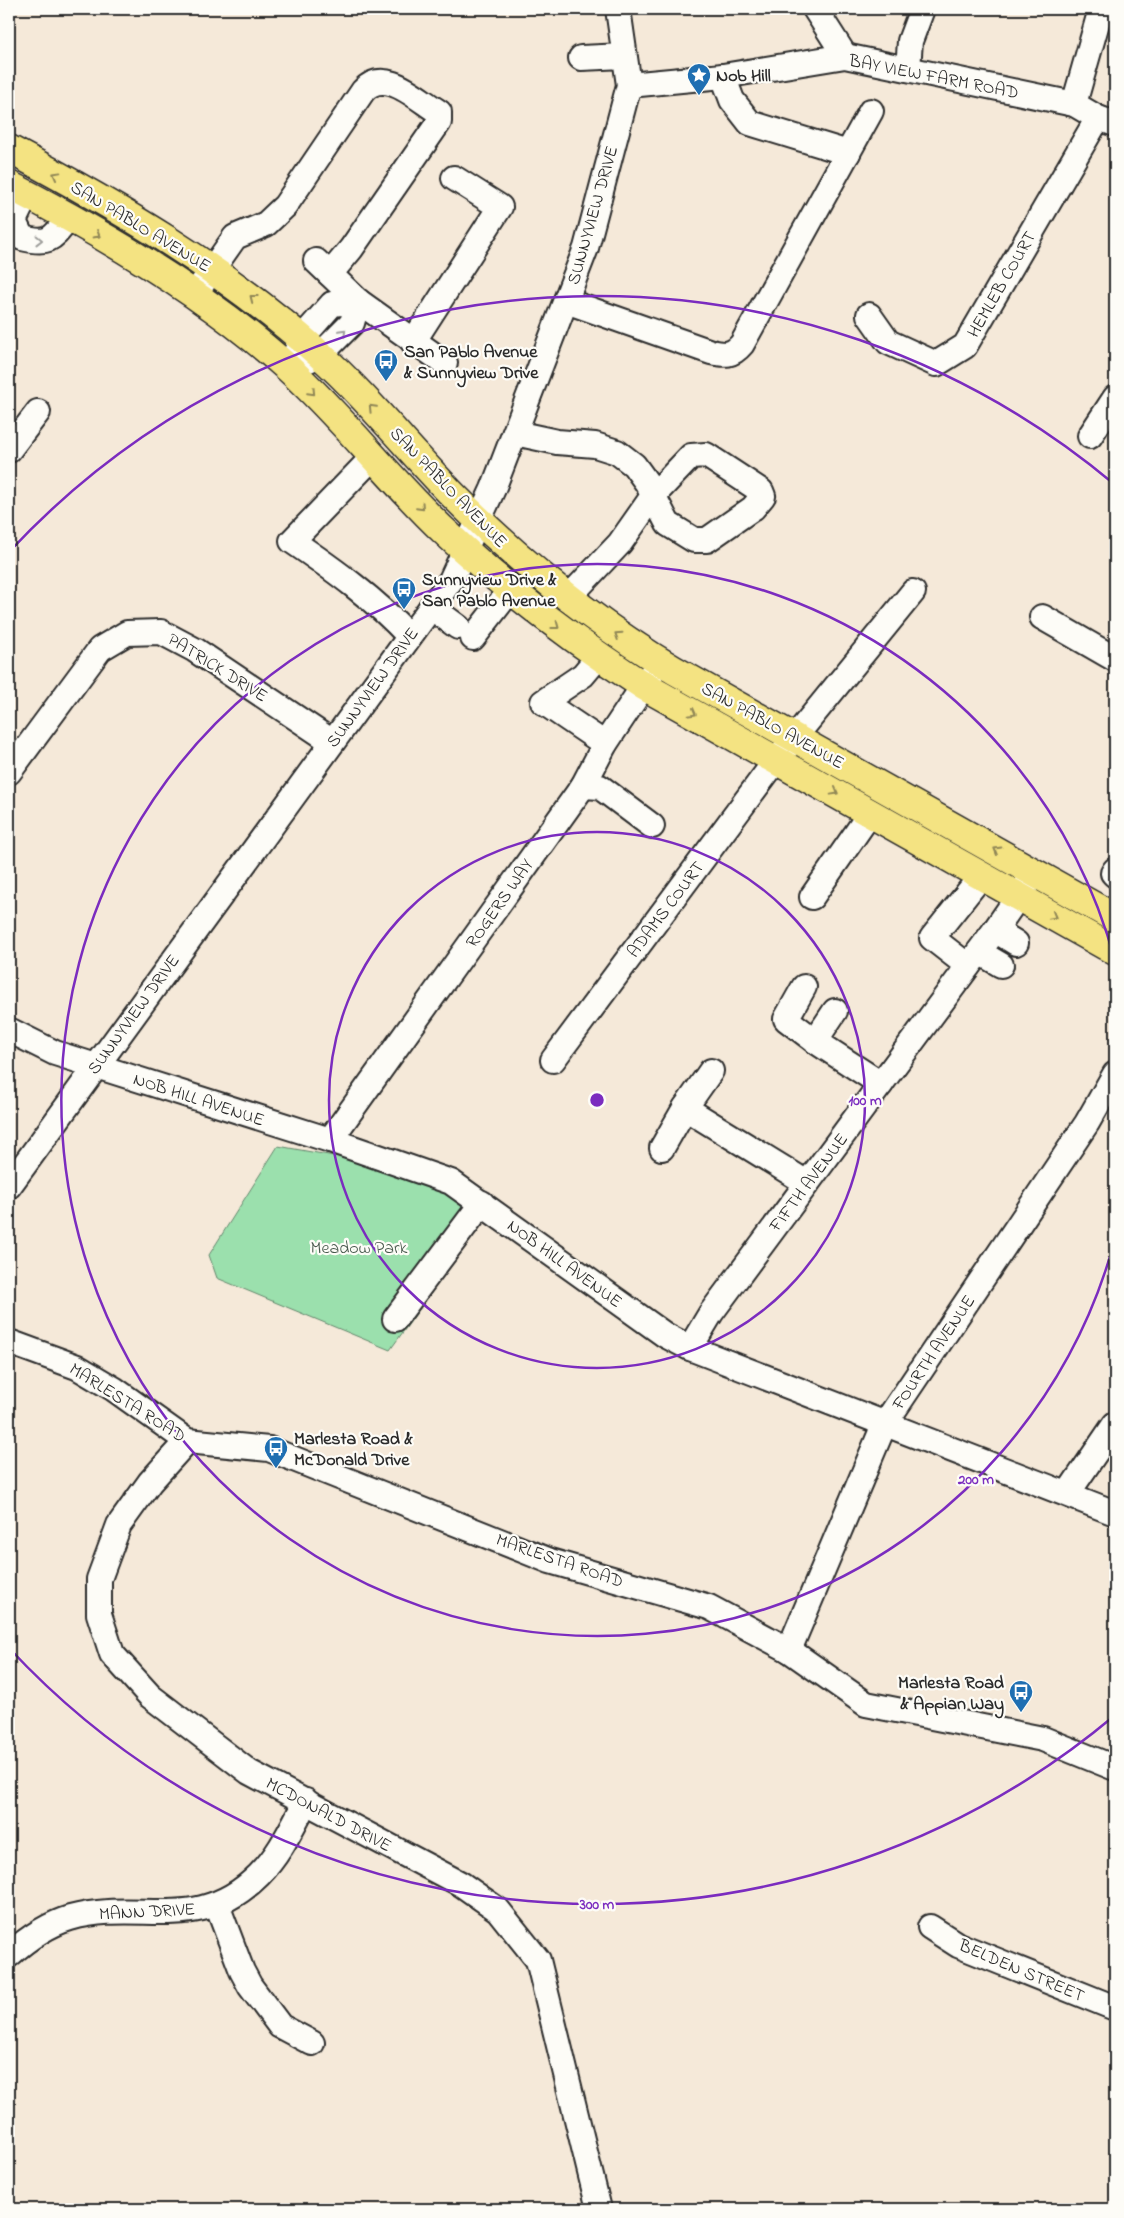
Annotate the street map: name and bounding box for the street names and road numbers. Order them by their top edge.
street label: BAY VIEW FARM ROAD [846,49,1021,107]
street label: SUNNYVIEW DRIVE [562,143,626,288]
street label: SAN PABLO AVENUE [65,175,215,280]
street label: HEMLEB COURT [962,227,1044,343]
street label: SAN PABLO AVENUE [383,422,512,555]
street label: SUNNYVIEW DRIVE [321,623,426,754]
street label: PATRICK DRIVE [162,628,272,710]
street label: SAN PABLO AVENUE [696,677,848,777]
street label: ROGERS WAY [460,854,541,954]
street label: ADAMS COURT [622,856,712,964]
street label: SUNNYVIEW DRIVE [82,950,187,1081]
street label: NOB HILL AVENUE [129,1067,268,1134]
street label: FIFTH AVENUE [763,1128,855,1239]
street label: NOB HILL AVENUE [501,1214,627,1315]
street label: FOURTH AVENUE [886,1290,983,1417]
street label: MARLESTA ROAD [64,1357,190,1450]
street label: MARLESTA ROAD [492,1528,627,1596]
street label: MCDONALD DRIVE [261,1772,396,1860]
street label: MANN DRIVE [98,1897,196,1929]
street label: BELDEN STREET [953,1933,1088,2010]

